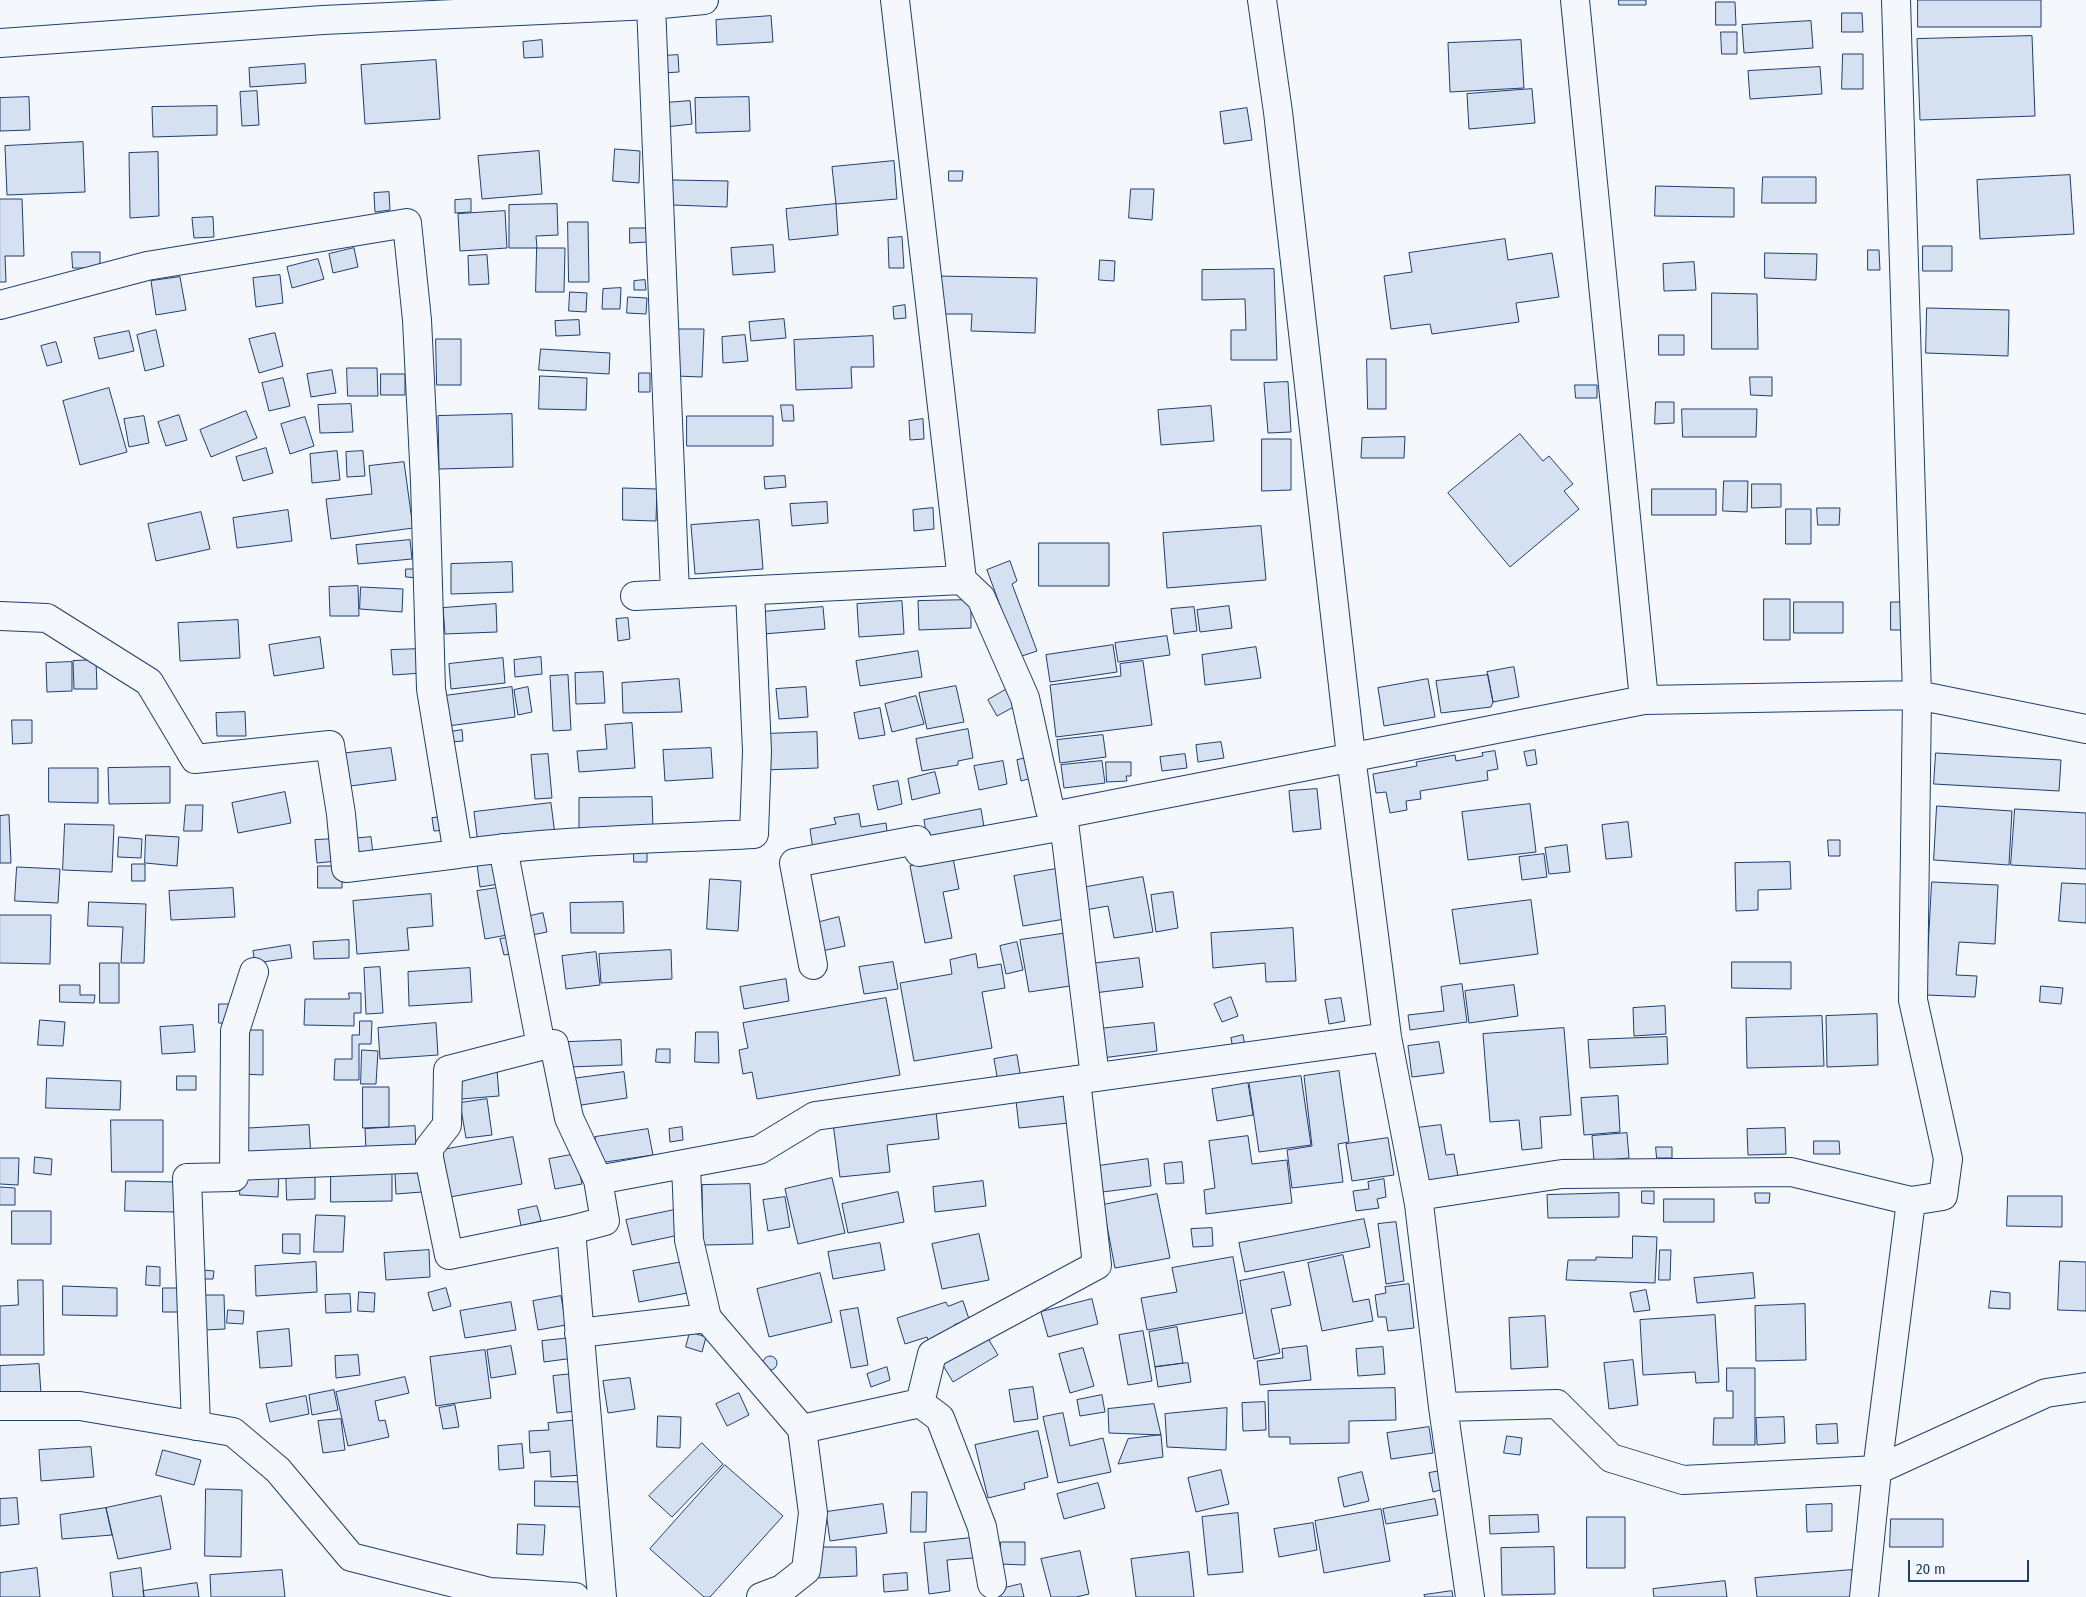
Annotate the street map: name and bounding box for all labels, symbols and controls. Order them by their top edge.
scale bar [1911,1550,2032,1582]
text: 20 m [1916,1560,1946,1578]

